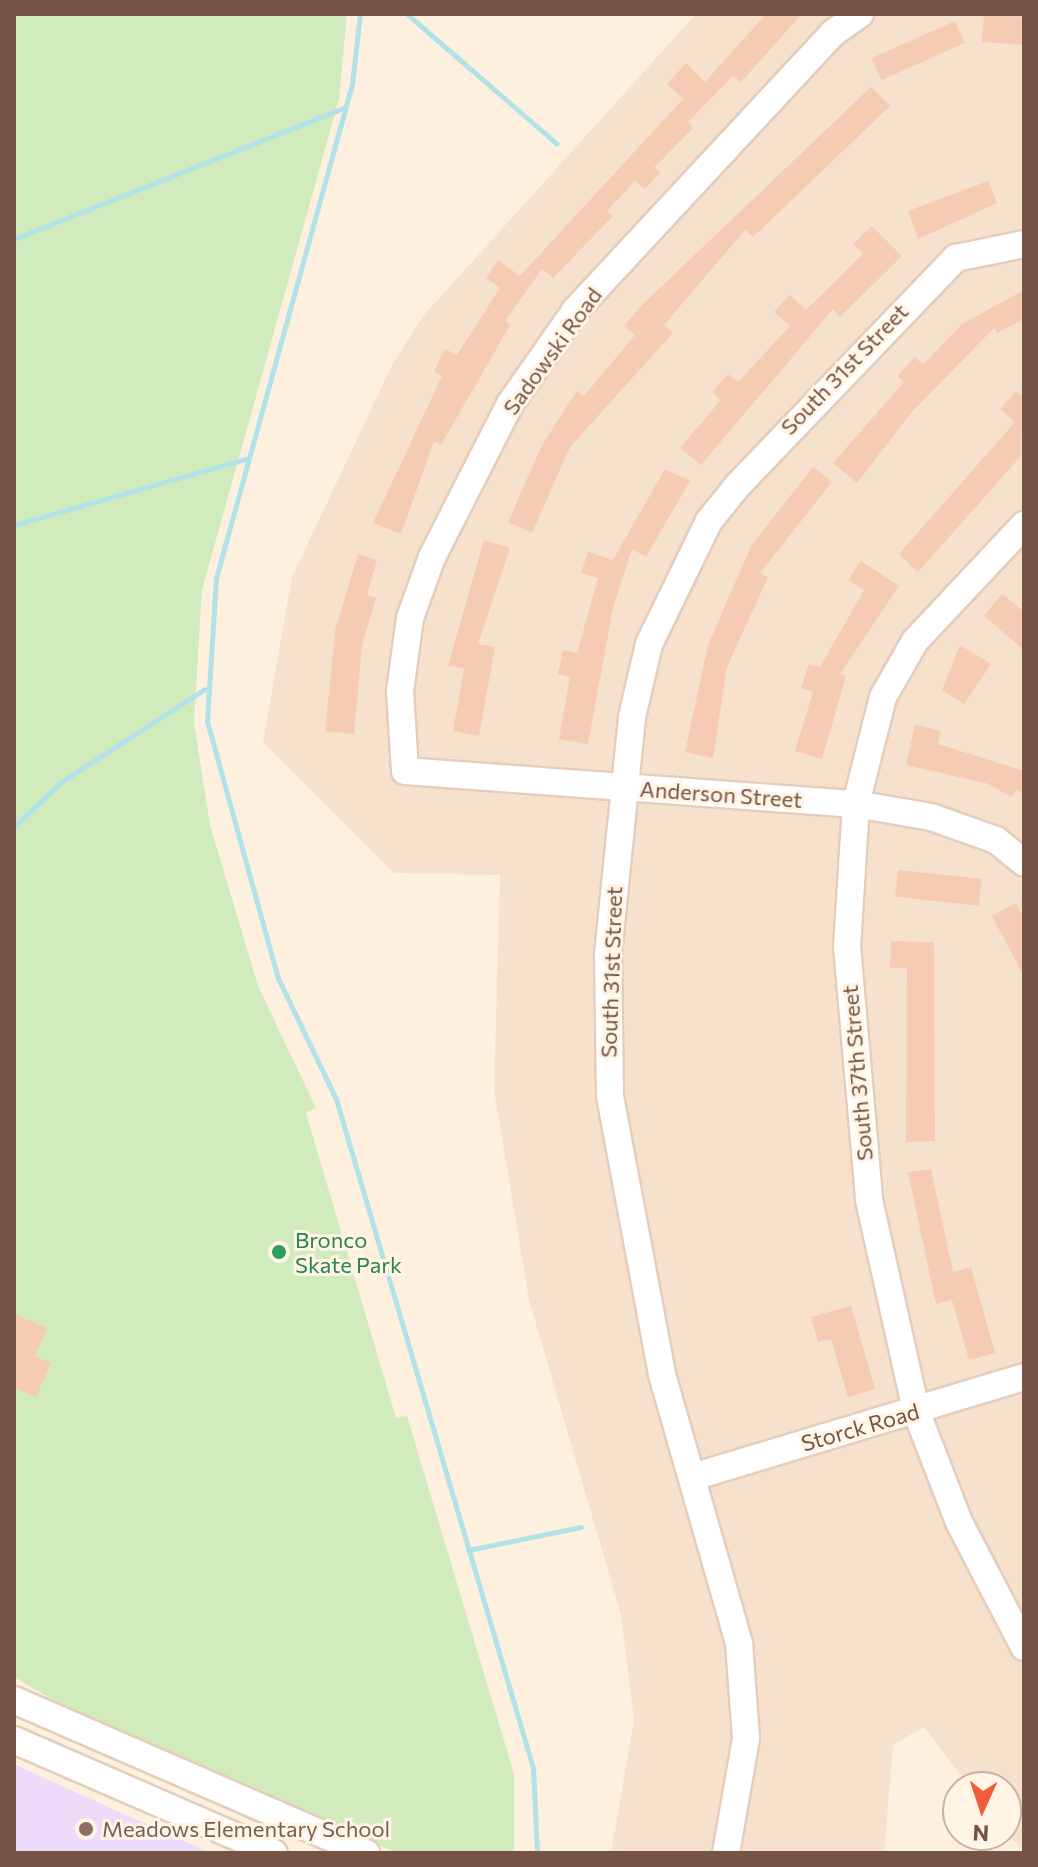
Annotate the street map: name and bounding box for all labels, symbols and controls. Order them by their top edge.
street label: Sadowski Road [497,282,607,420]
street label: South 31st Street [775,298,913,440]
street label: Anderson Street [639,775,803,813]
street label: South 31st Street [595,886,627,1058]
street label: South 37th Street [836,984,878,1162]
place label: Bronco Skate Park [295,1226,402,1278]
marker: Bronco Skate Park [270,1243,288,1261]
street label: Storck Road [798,1398,922,1456]
north arrow [942,1771,1022,1851]
place label: Meadows Elementary School [102,1816,390,1842]
marker: Meadows Elementary School [77,1820,95,1838]
text: N [972,1820,990,1847]

